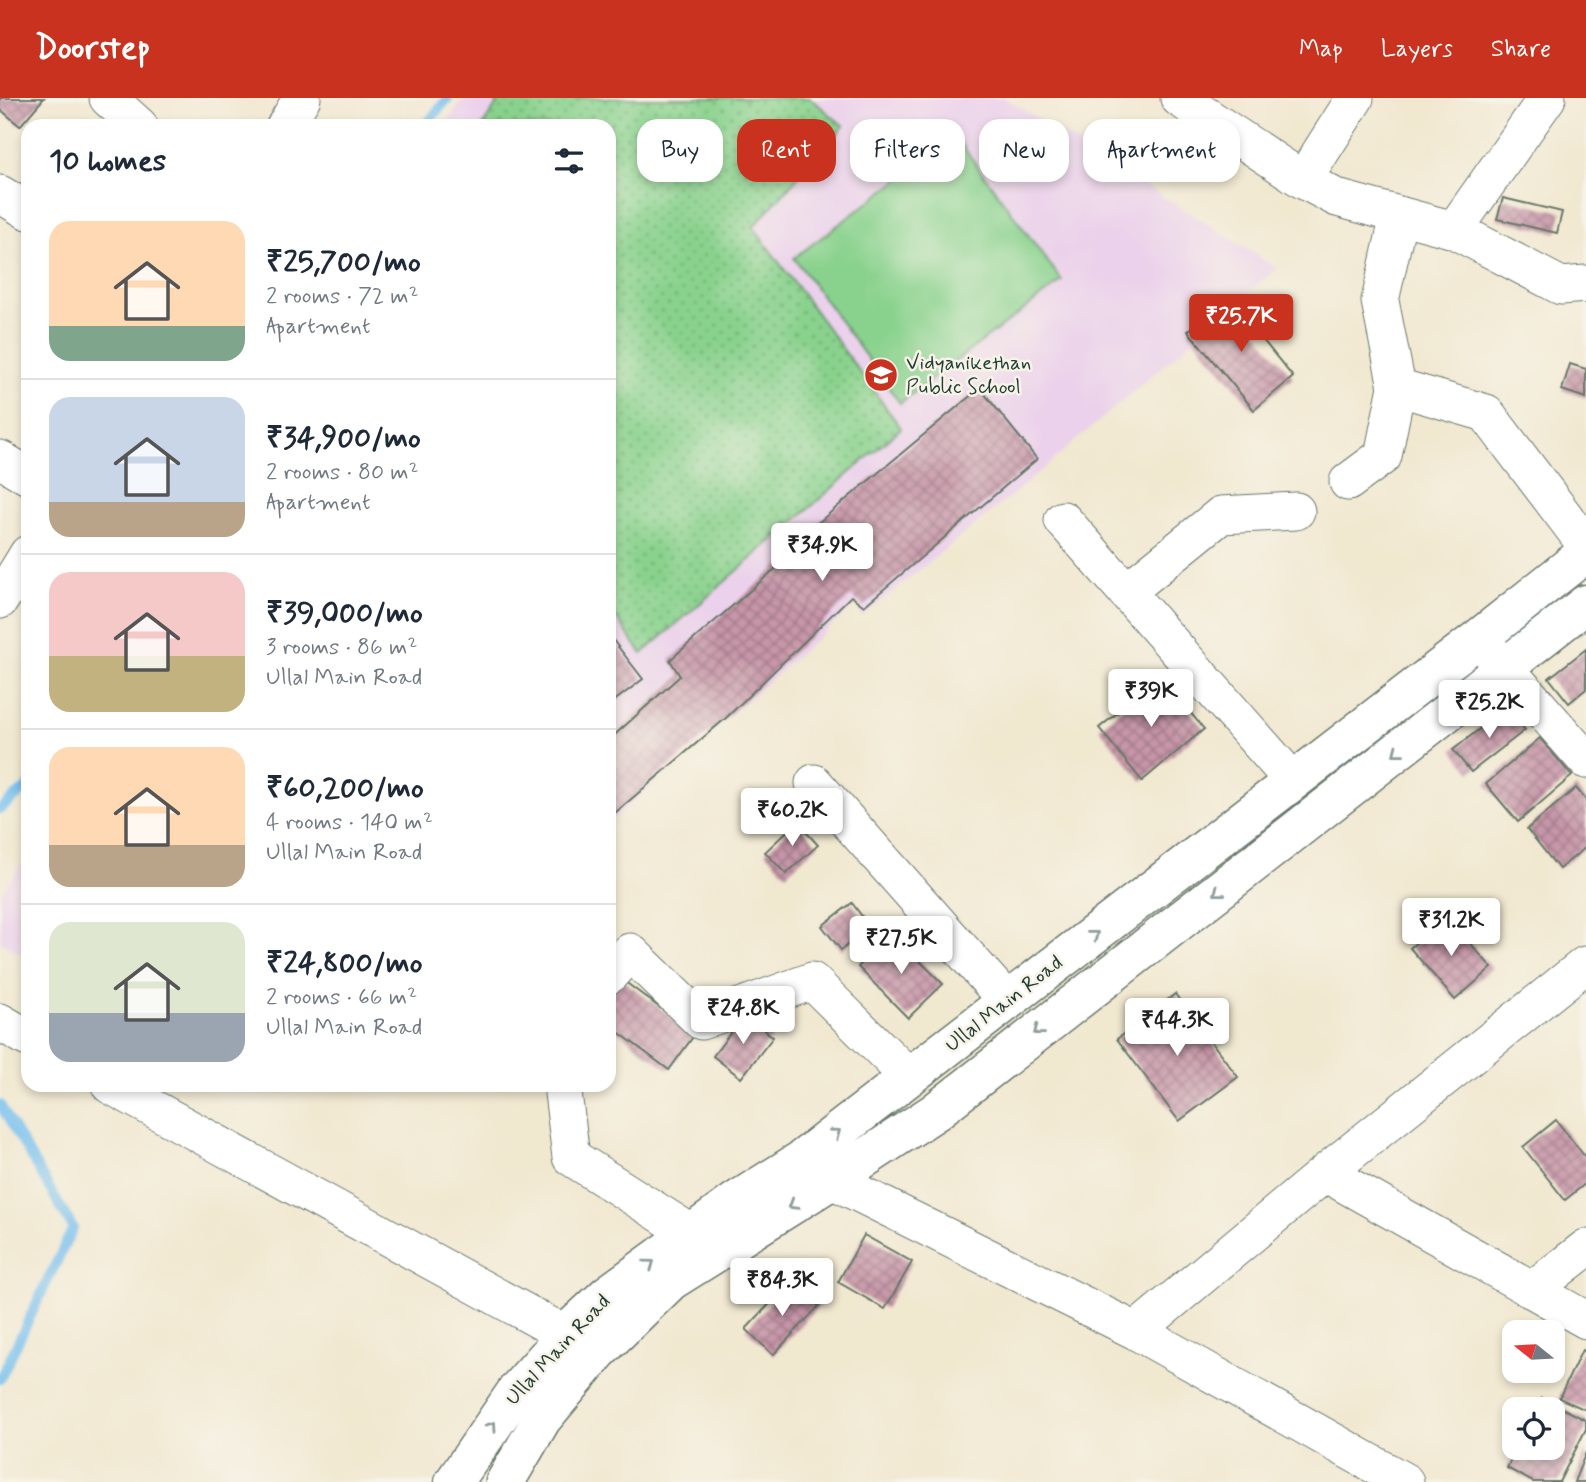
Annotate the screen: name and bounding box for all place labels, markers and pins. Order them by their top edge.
pin: ₹25.7K [1184,294,1298,354]
place label: Vidyanikethan Public School [906,349,1031,401]
school or university icon: Vidyanikethan Public School [862,356,900,394]
pin: ₹34.9K [765,524,879,583]
pin: ₹39K [1110,670,1192,729]
pin: ₹25.2K [1432,680,1546,740]
pin: ₹60.2K [735,788,849,848]
pin: ₹31.2K [1394,898,1508,958]
pin: ₹27.5K [844,916,958,976]
pin: ₹24.8K [686,986,800,1046]
pin: ₹44.3K [1120,998,1234,1058]
pin: ₹84.3K [725,1258,839,1318]

